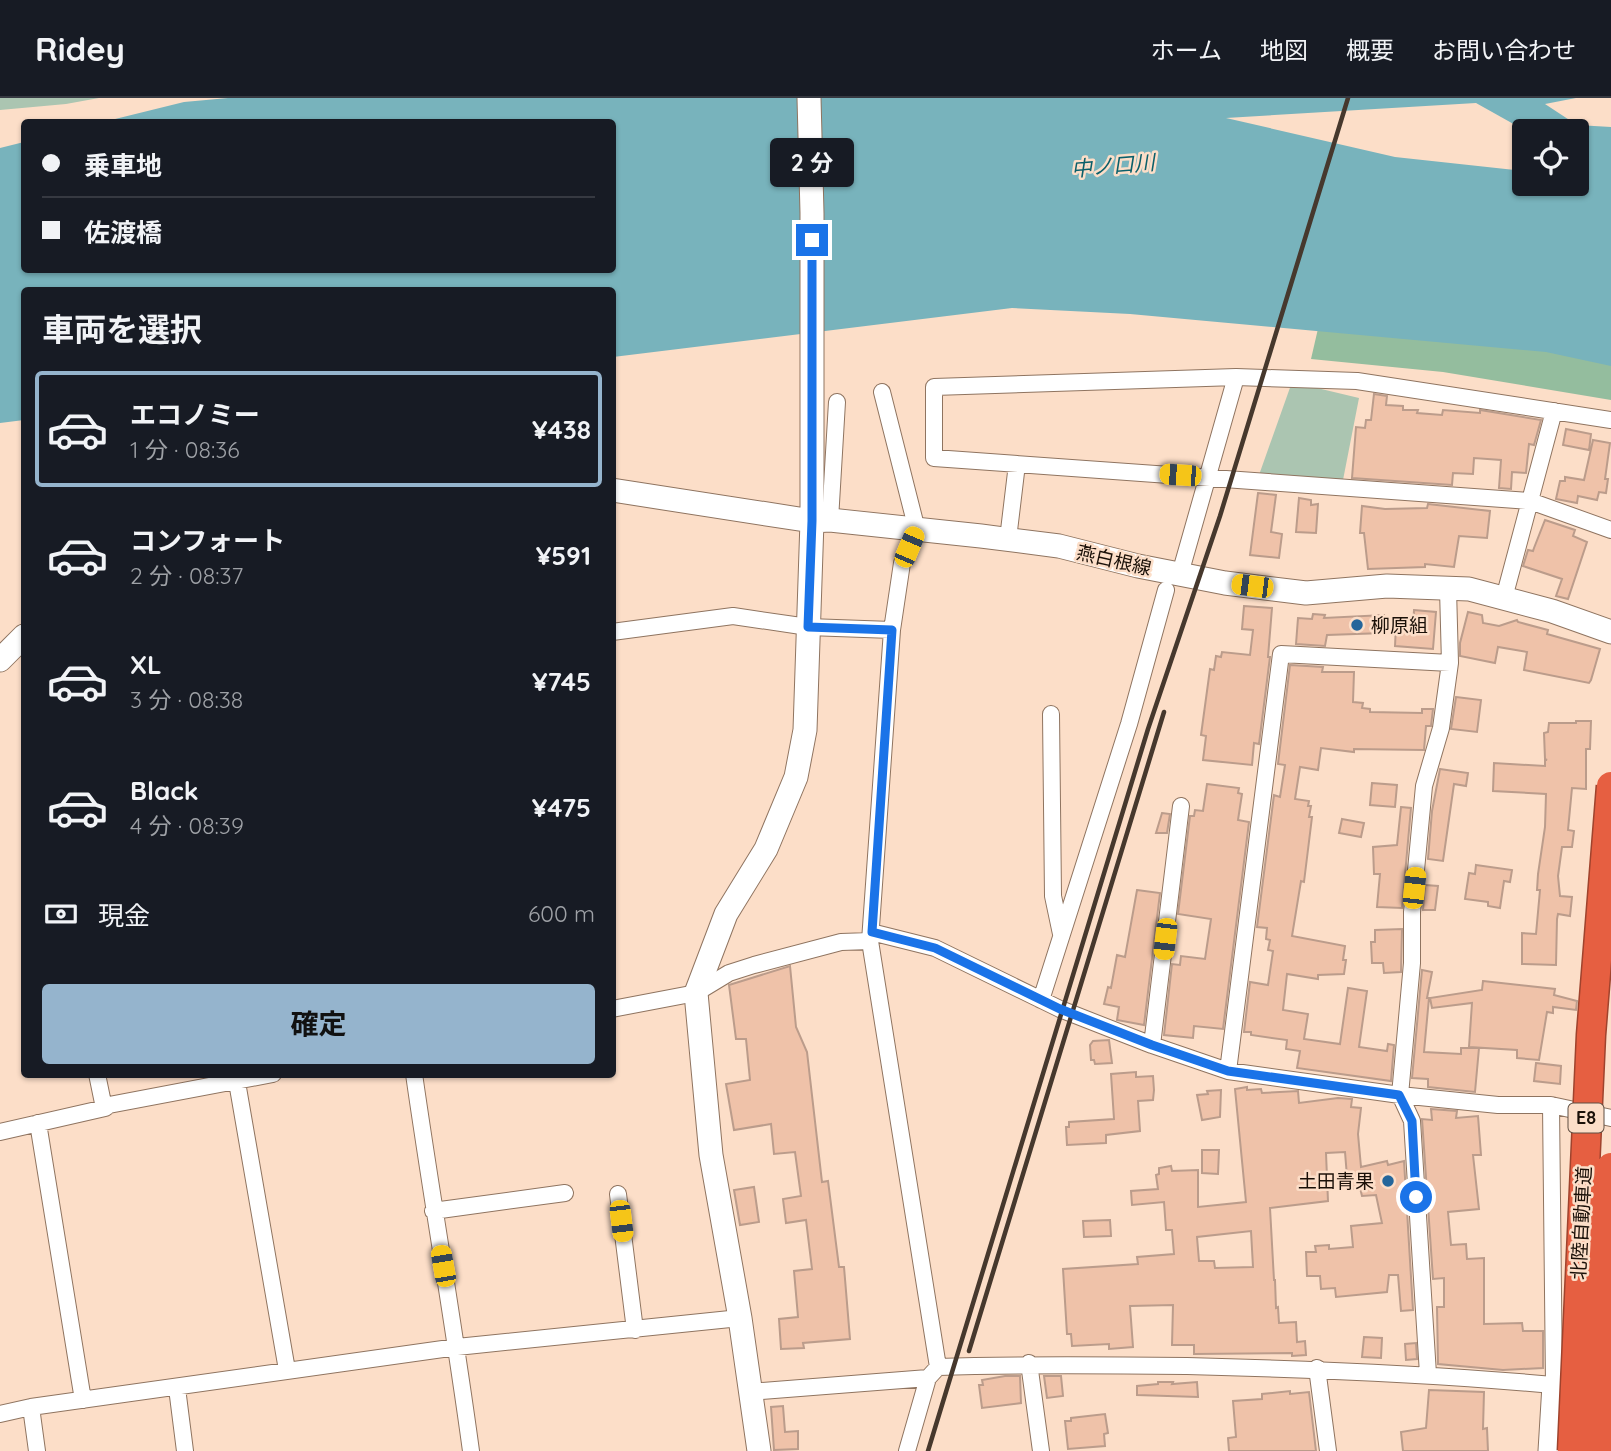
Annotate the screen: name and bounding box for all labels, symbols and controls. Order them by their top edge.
text: Ridey [35,28,125,69]
text: ホーム [1151,35,1222,65]
text: 地図 [1260,35,1308,65]
text: 概要 [1346,35,1394,65]
text: お問い合わせ [1432,35,1576,65]
map controls [1512,119,1589,196]
button: locate [1512,119,1589,196]
callout: 2 分 [770,138,854,188]
text: 2 分 [791,148,833,177]
water label: 中ノ口川 [1070,148,1158,182]
text: 乗車地 [84,149,162,182]
text: 佐渡橋 [84,216,162,249]
route end [796,224,828,256]
text: 車両を選択 [42,309,202,349]
icon: car [46,398,109,461]
text: エコノミー [130,398,260,431]
text: ¥438 [532,413,591,446]
text: 1 分 · 08:36 [130,435,240,464]
car [1159,463,1202,487]
icon: car [46,524,109,587]
text: コンフォート [130,524,285,557]
car [892,524,927,570]
text: ¥591 [536,539,591,572]
street label: 燕白根線 [1074,540,1154,580]
text: 2 分 · 08:37 [130,561,243,590]
car [1230,573,1275,599]
place label: 柳原組 [1371,613,1428,637]
marker: 柳原組 [1349,617,1365,633]
text: XL [130,648,162,681]
icon: car [46,650,109,713]
text: ¥745 [532,665,591,698]
text: 3 分 · 08:38 [130,685,243,714]
text: Black [130,774,199,807]
icon: car [46,776,109,839]
text: ¥475 [532,791,591,824]
text: 4 分 · 08:39 [130,811,244,840]
car [1402,866,1427,910]
icon: cash [42,895,80,933]
text: 現金 [98,899,150,932]
text: 600 m [528,899,595,928]
car [1153,917,1178,961]
button: 確定 [42,984,595,1064]
road number: E8 [1568,1104,1604,1133]
street label: 北陸自動車道 [1566,1165,1596,1281]
place label: 土田青果 [1298,1169,1374,1193]
marker: 土田青果 [1380,1173,1396,1189]
route start [1400,1181,1432,1213]
car [609,1199,634,1243]
car [430,1243,457,1289]

